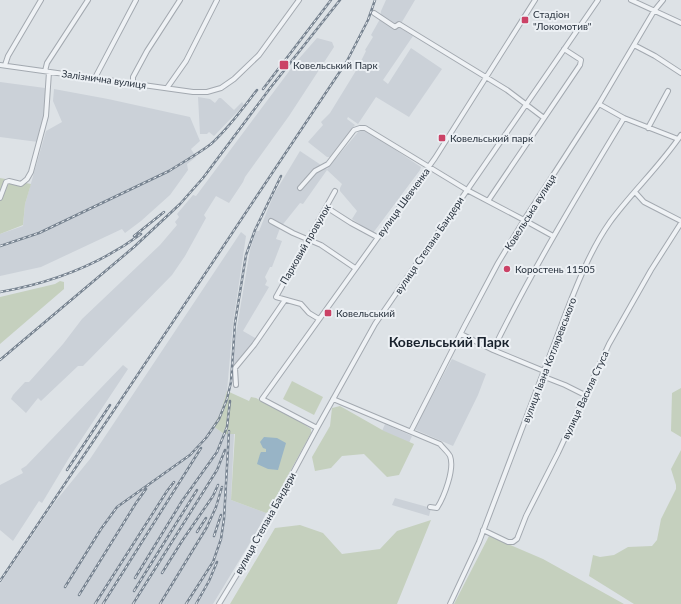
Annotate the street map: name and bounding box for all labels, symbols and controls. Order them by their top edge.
place label: Стадіон "Локомотив" [533,8,592,32]
marker: Стадіон "Локомотив" [520,15,530,25]
marker: Ковельський Парк [278,59,290,71]
place label: Ковельський Парк [293,59,378,71]
street label: Залізнична вулиця [61,67,147,91]
place label: Ковельський парк [450,132,534,144]
marker: Ковельський парк [437,133,447,143]
street label: вулиця Шевченка [374,165,432,239]
street label: Ковельська вулиця [502,172,558,252]
street label: вулиця Степана Бандери [392,194,466,296]
street label: Парковий провулок [277,201,333,286]
place label: Коростень 11505 [515,263,595,275]
marker: Коростень 11505 [502,264,512,274]
street label: вулиця Івана Котляревського [520,295,579,424]
place label: Ковельський [336,307,395,319]
marker: Ковельський [323,308,333,318]
district label: Ковельський Парк [389,333,510,350]
street label: вулиця Василя Стуса [559,349,611,441]
street label: вулиця Степана Бандери [232,470,298,576]

